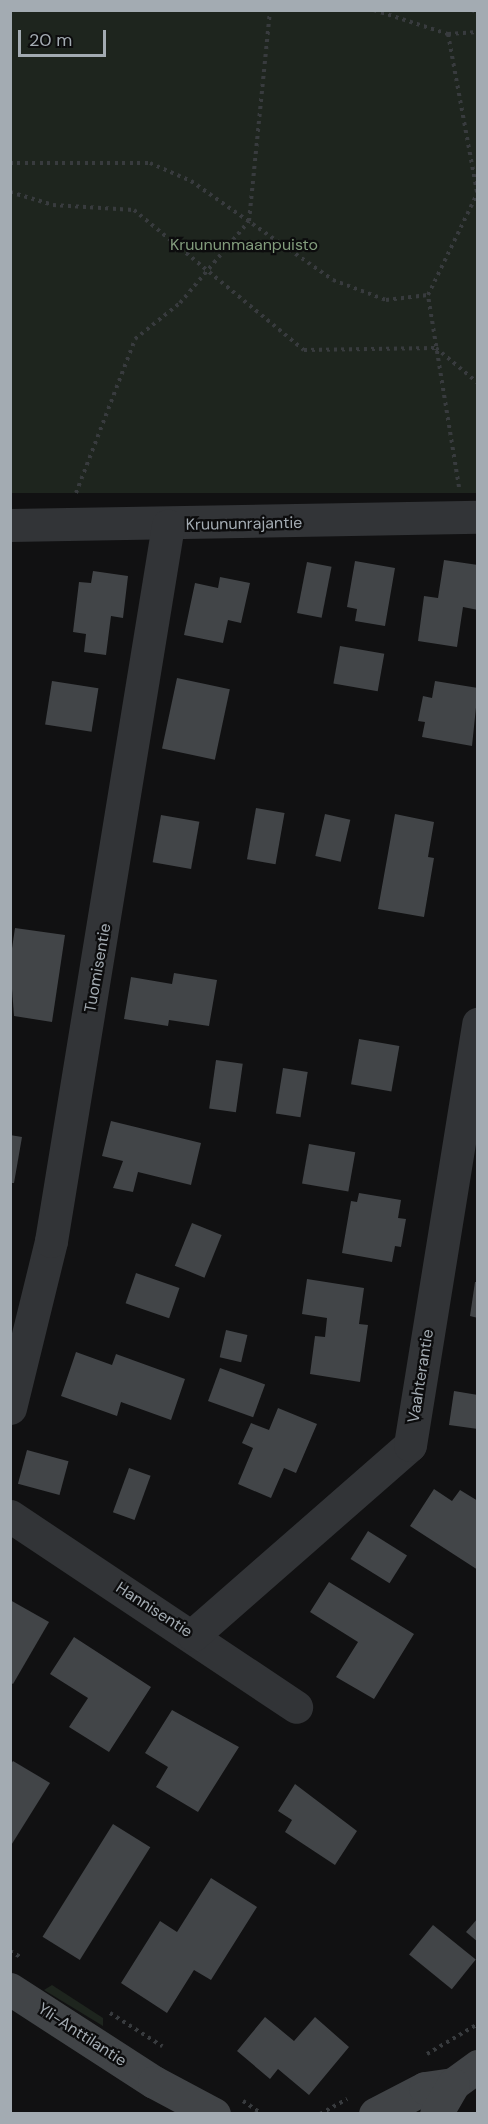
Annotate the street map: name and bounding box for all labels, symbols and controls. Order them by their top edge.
scale bar [21,18,110,56]
text: 20 m [29,28,72,52]
park label: Kruununmaanpuisto [170,235,318,255]
street label: Kruununrajantie [185,513,303,535]
street label: Tuomisentie [81,922,115,1014]
street label: Vaahterantie [404,1328,438,1424]
street label: Hannisentie [112,1578,196,1642]
street label: Yli-Anttilantie [34,1999,130,2071]

